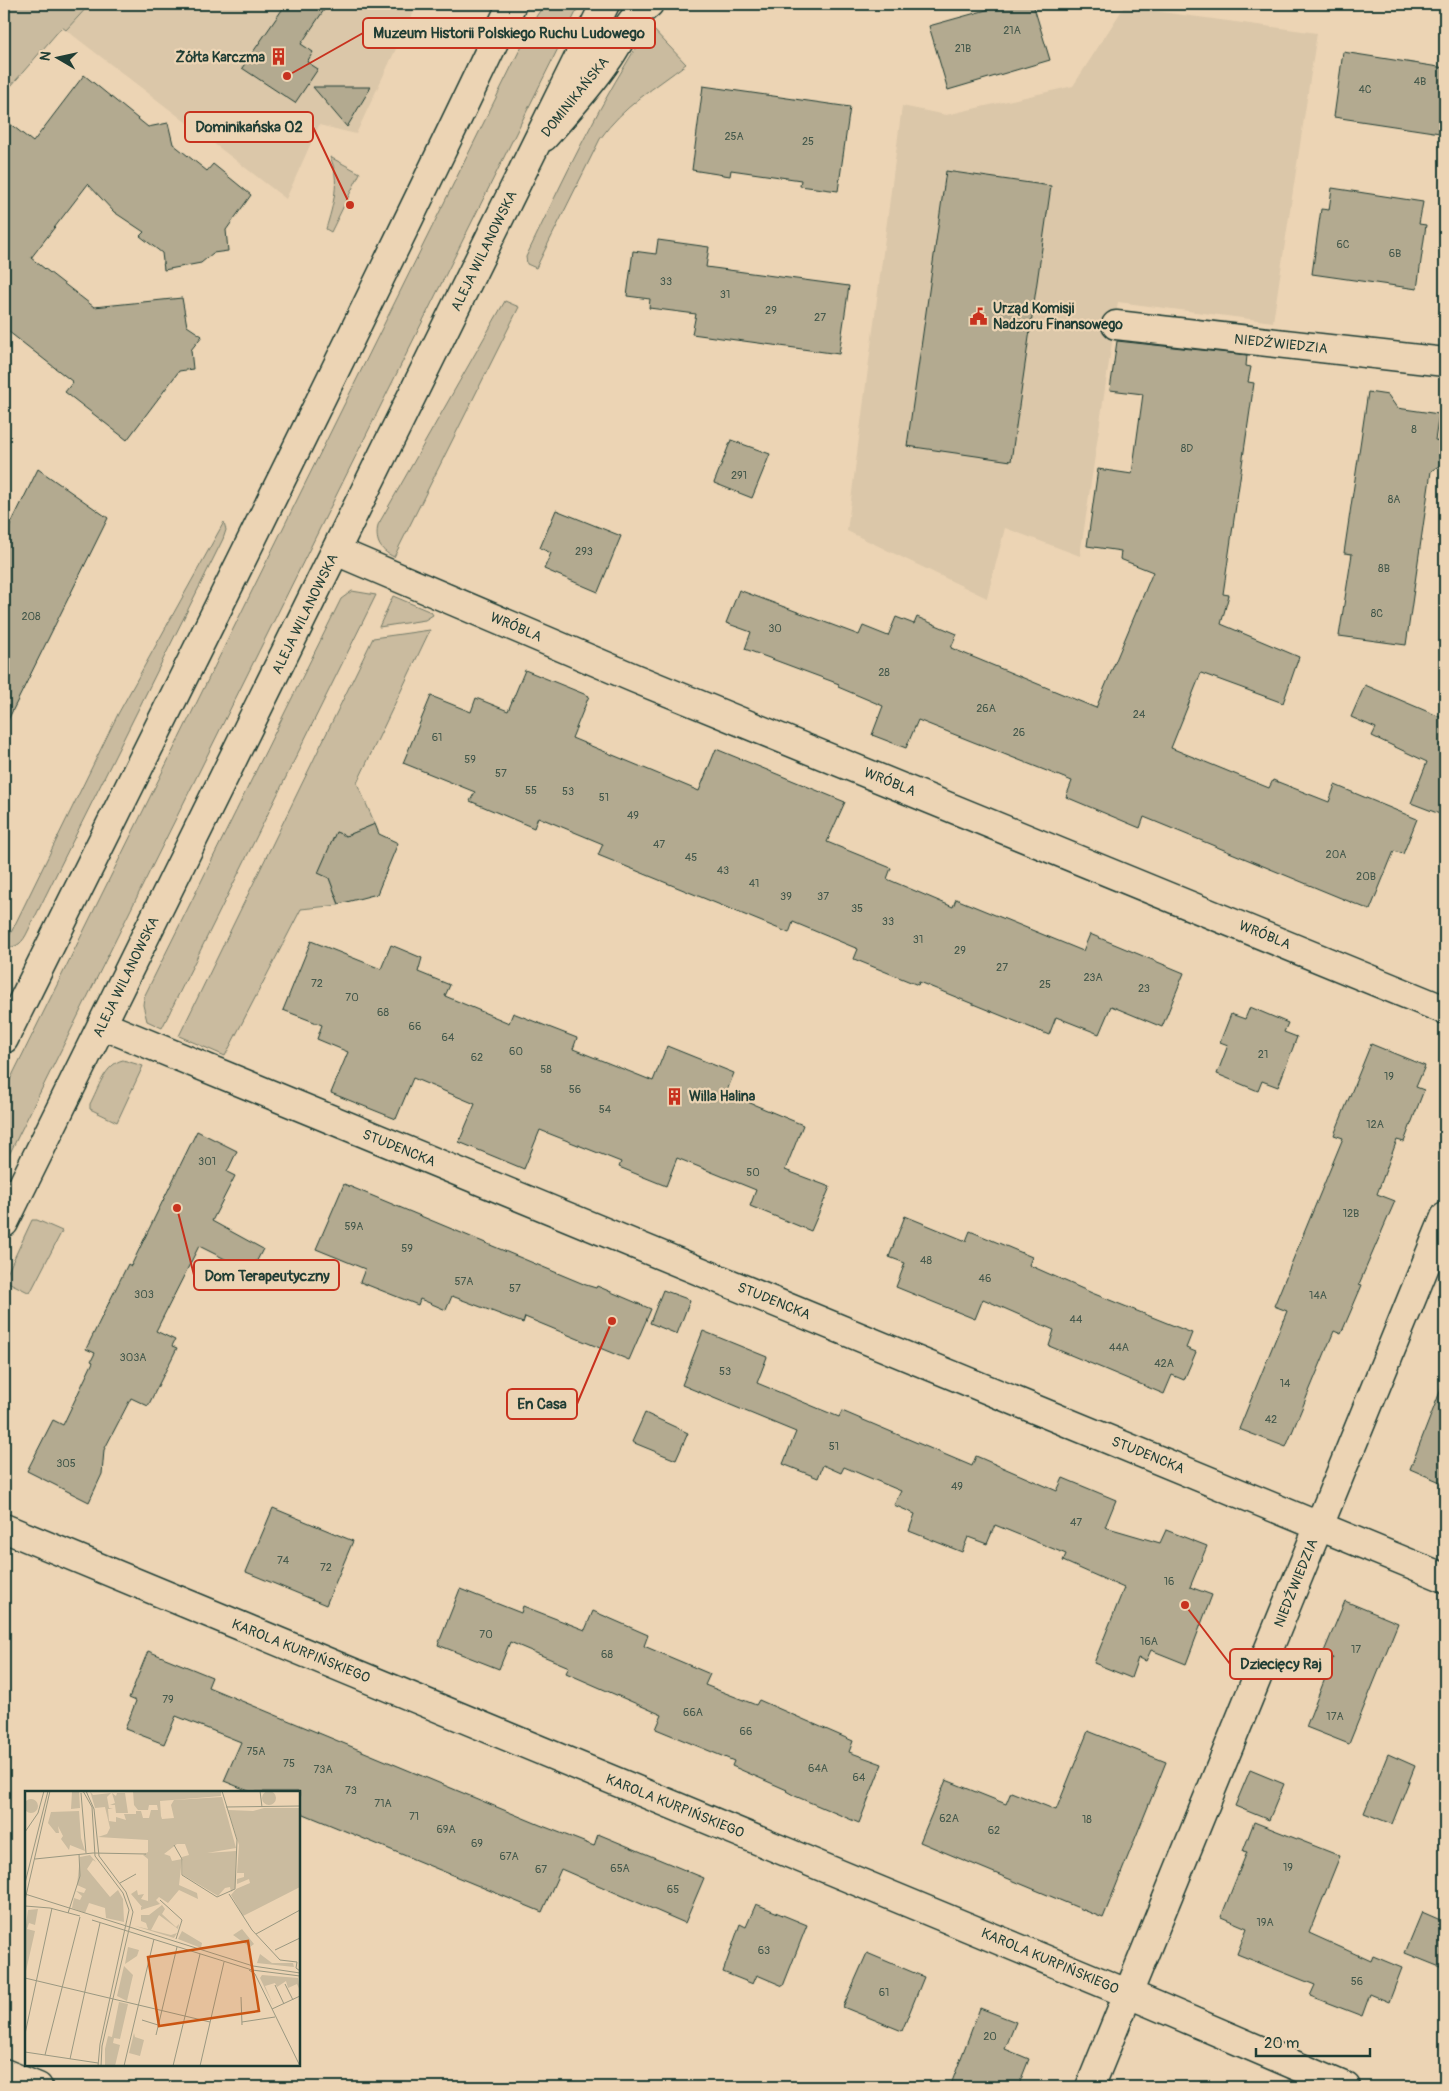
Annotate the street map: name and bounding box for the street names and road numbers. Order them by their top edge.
street label: DOMINIKAŃSKA [537,53,612,140]
street label: ALEJA WILANOWSKA [447,188,521,314]
street label: NIEDŹWIEDZIA [1233,331,1329,357]
street label: ALEJA WILANOWSKA [268,551,342,677]
street label: WRÓBLA [488,608,545,645]
street label: WRÓBLA [862,763,919,800]
street label: ALEJA WILANOWSKA [89,914,163,1040]
street label: WRÓBLA [1237,916,1294,953]
street label: STUDENCKA [360,1126,438,1170]
street label: STUDENCKA [735,1279,813,1323]
street label: STUDENCKA [1109,1433,1187,1477]
street label: NIEDŹWIEDZIA [1271,1536,1321,1630]
street label: KAROLA KURPIŃSKIEGO [229,1615,373,1687]
street label: KAROLA KURPIŃSKIEGO [603,1770,747,1842]
street label: KAROLA KURPIŃSKIEGO [979,1923,1122,1998]

